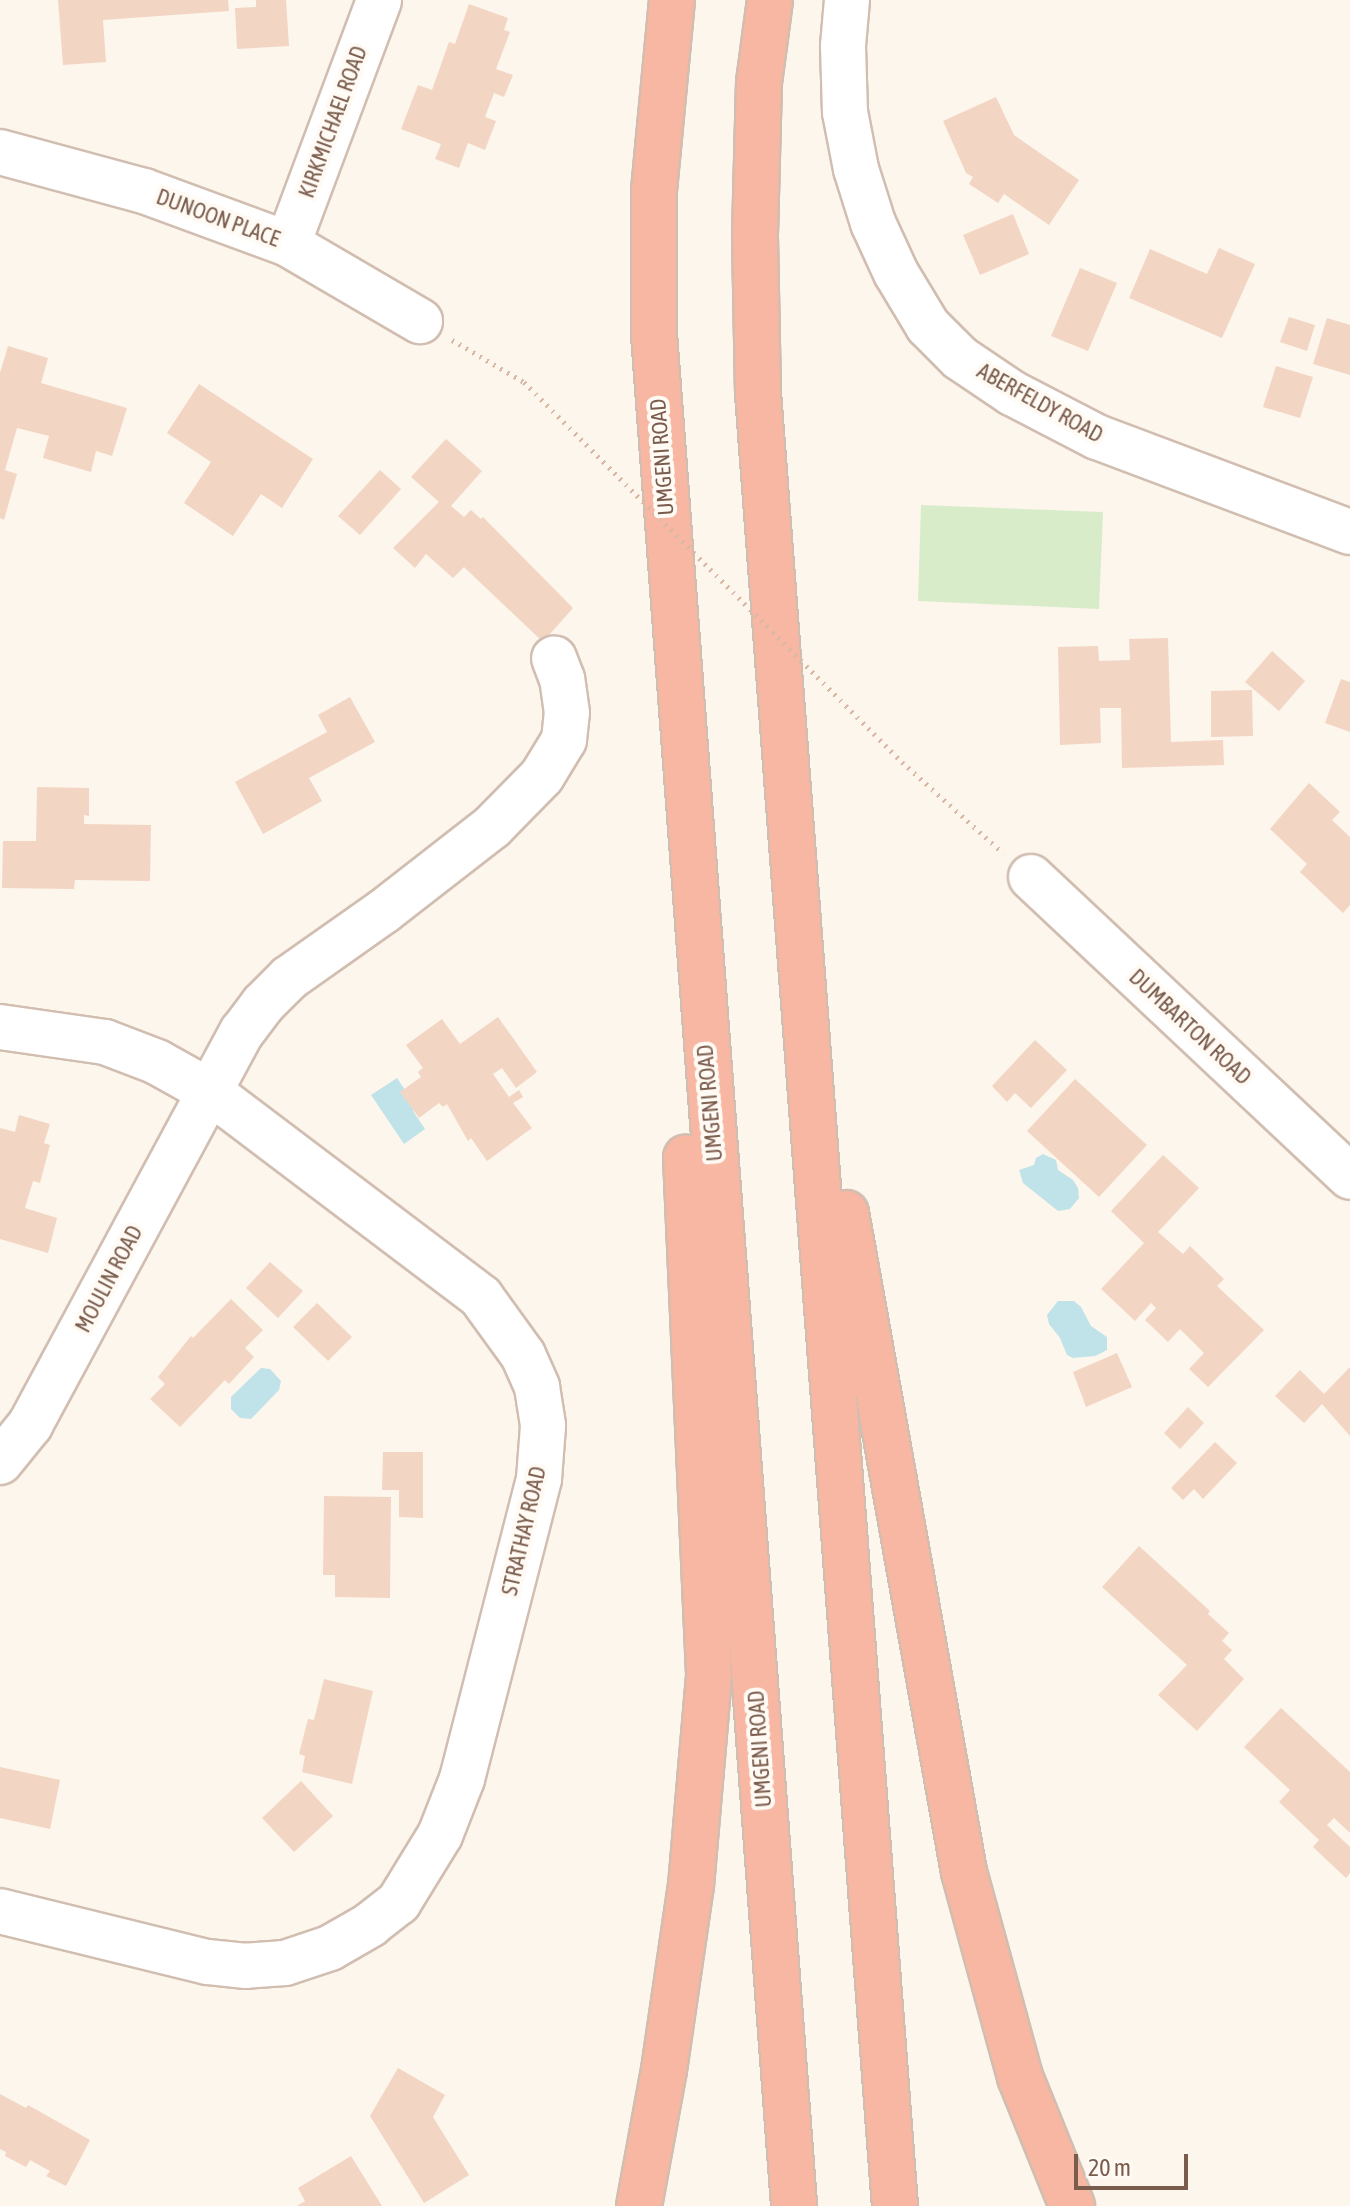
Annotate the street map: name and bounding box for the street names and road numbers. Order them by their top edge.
street label: KIRKMICHAEL ROAD [293,42,373,202]
street label: DUNOON PLACE [153,183,283,253]
street label: ABERFELDY ROAD [973,358,1107,448]
street label: UMGENI ROAD [645,398,679,516]
street label: DUMBARTON ROAD [1124,964,1256,1090]
street label: UMGENI ROAD [692,1044,728,1162]
street label: MOULIN ROAD [70,1221,148,1337]
street label: STRATHAY ROAD [496,1464,552,1598]
street label: UMGENI ROAD [743,1690,777,1808]

